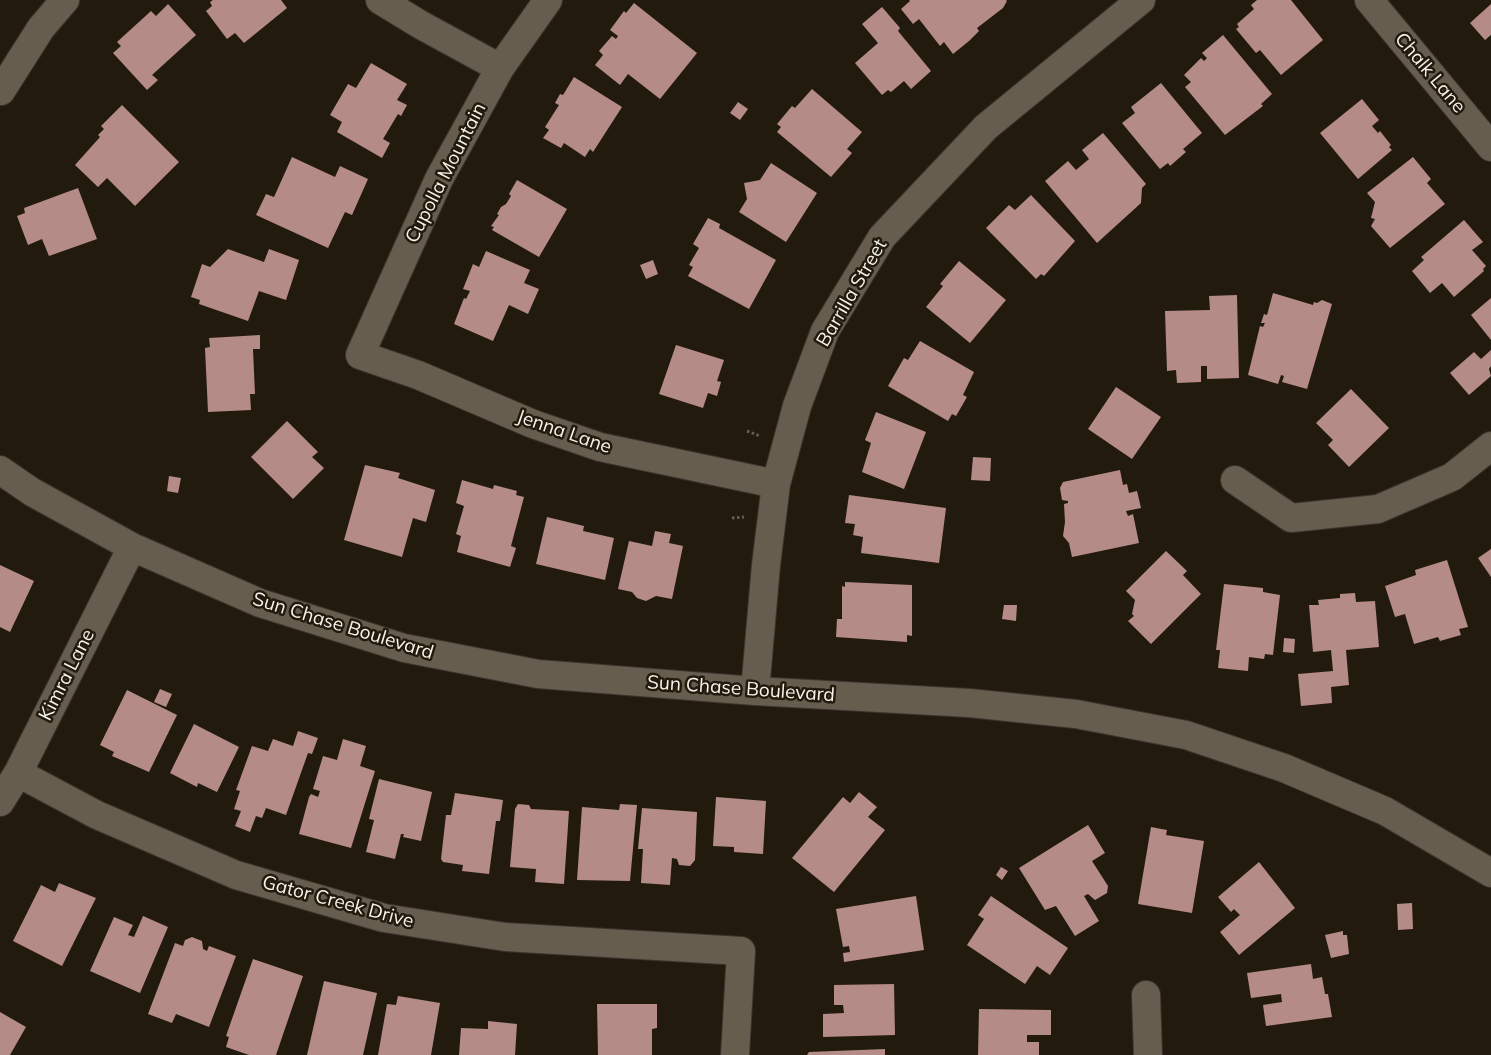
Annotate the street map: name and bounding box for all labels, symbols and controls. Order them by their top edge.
street label: Chalk Lane [1390,28,1470,118]
street label: Cupolla Mountain [401,99,491,247]
street label: Barrilla Street [812,235,892,351]
street label: Jenna Lane [514,405,614,459]
street label: Sun Chase Boulevard [250,588,436,664]
street label: Kimra Lane [34,625,100,725]
street label: Sun Chase Boulevard [646,671,836,707]
street label: Gator Creek Drive [260,871,416,933]

